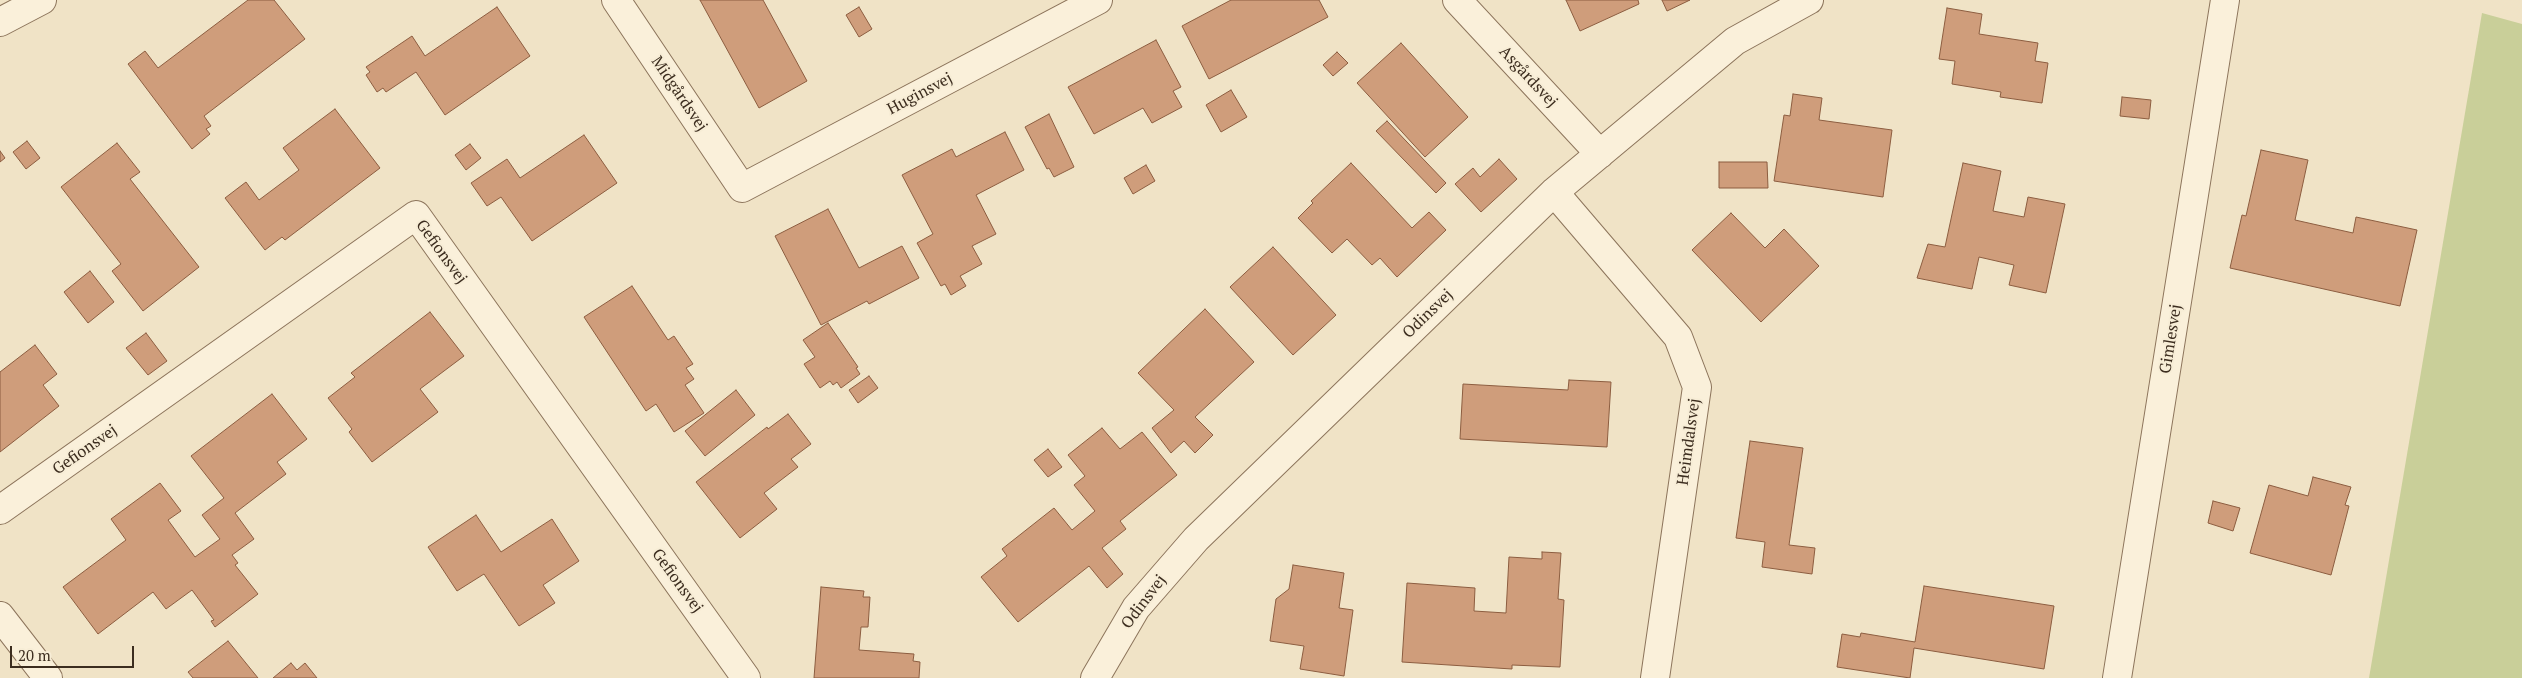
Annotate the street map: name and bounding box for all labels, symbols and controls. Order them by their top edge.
street label: Asgårdsvej [1495,42,1561,112]
street label: Midgårdsvej [647,53,711,135]
street label: Huginsvej [884,69,956,119]
street label: Gefionsvej [411,216,471,288]
street label: Odinsvej [1399,285,1457,343]
street label: Gimlesvej [2156,303,2186,375]
street label: Heimdalsvej [1673,397,1705,487]
street label: Gefionsvej [49,421,121,479]
street label: Gefionsvej [647,545,707,617]
street label: Odinsvej [1118,571,1170,633]
scale bar [12,636,136,668]
text: 20 m [18,645,51,665]

